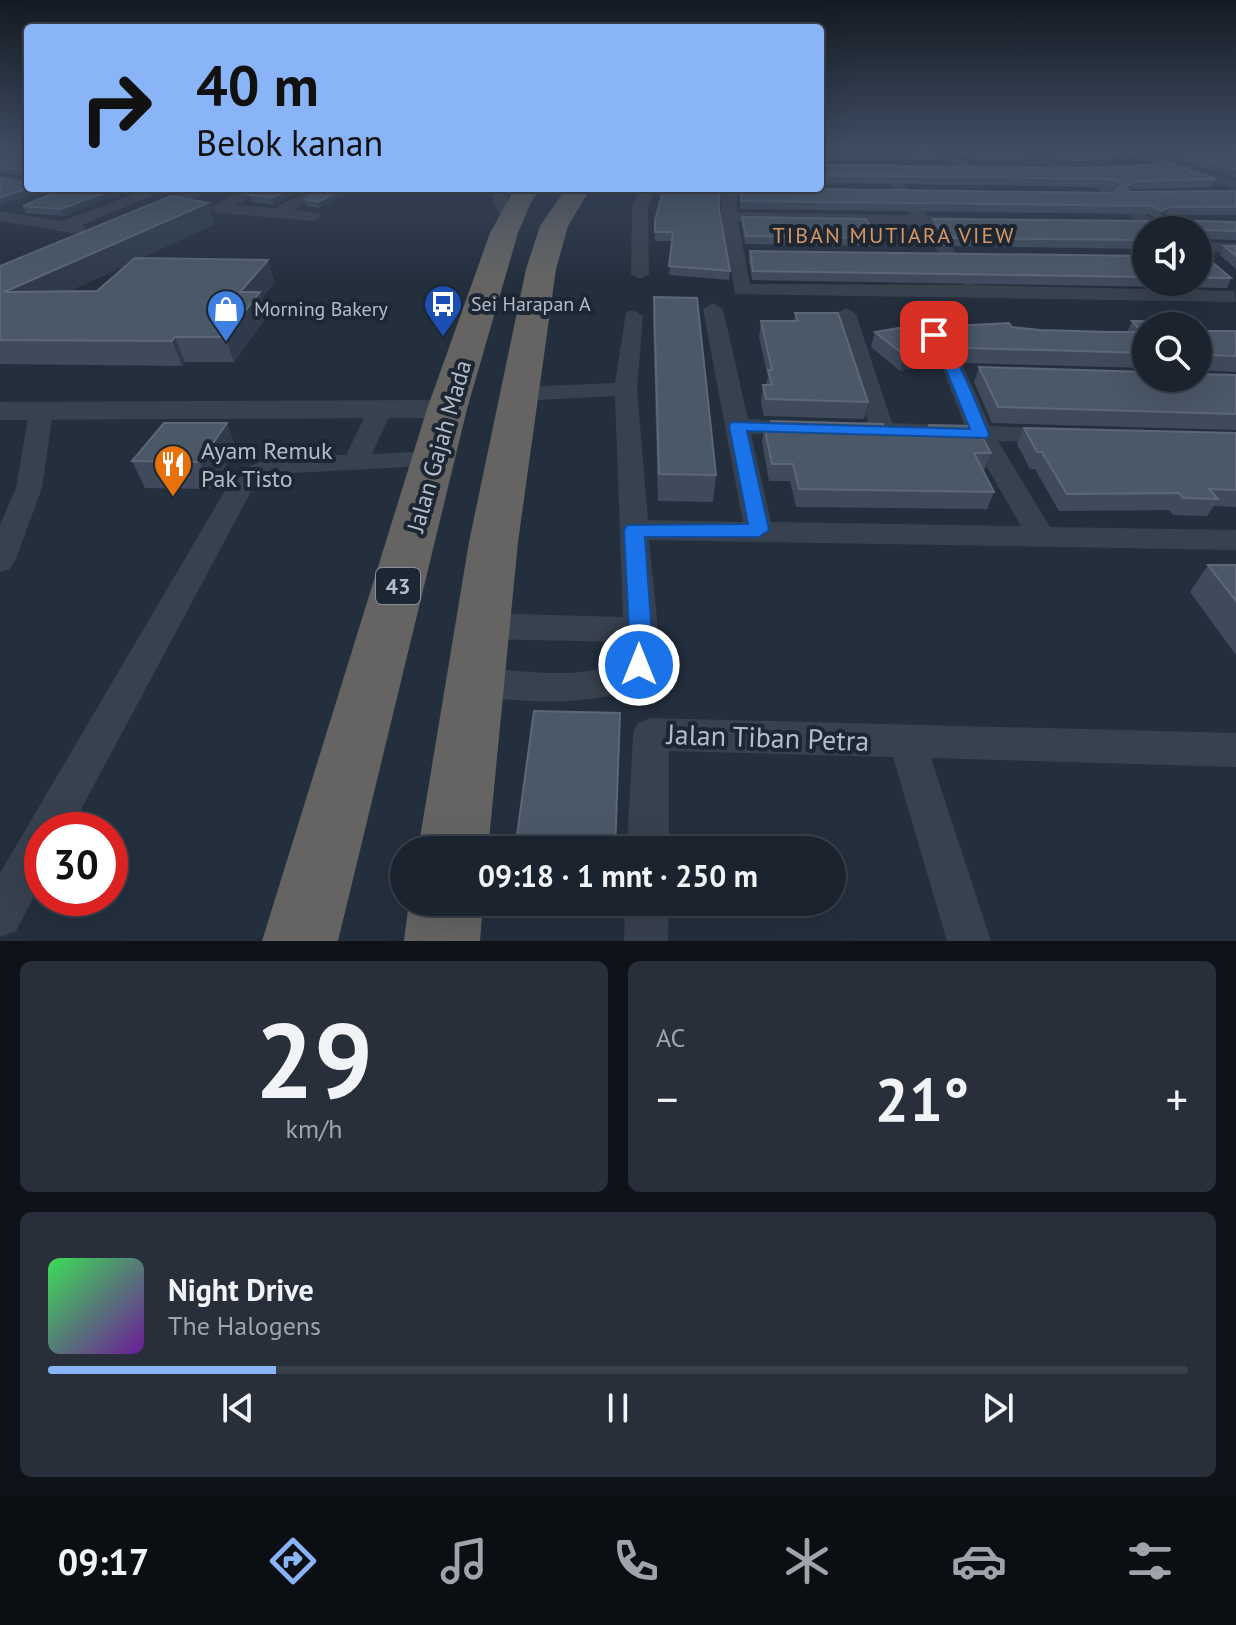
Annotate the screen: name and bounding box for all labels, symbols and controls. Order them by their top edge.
text: 40 m [196,49,319,121]
icon: right [64,56,168,160]
text: Belok kanan [196,119,383,166]
map controls [1132,216,1212,392]
button: sound [1132,216,1212,296]
district label: TIBAN MUTIARA VIEW [773,221,1015,249]
bus stop icon: Sei Harapan A [422,283,464,338]
shop icon: Morning Bakery [205,288,247,343]
place label: Sei Harapan A [471,291,591,317]
place label: Morning Bakery [254,296,389,322]
pin [900,301,968,369]
button: search [1132,312,1212,392]
icon: arrive [912,313,956,357]
street label: Jalan Gajah Mada [399,356,478,537]
place label: Ayam Remuk Pak Tisto [201,435,333,494]
restaurant icon: Ayam Remuk Pak Tisto [152,443,194,498]
road number: 43 [376,568,420,604]
position arrow [597,623,681,707]
street label: Jalan Tiban Petra [665,715,870,759]
speed limit sign: 30 [24,812,128,916]
text: 09:18 · 1 mnt · 250 m [478,856,758,895]
text: 29 [255,992,373,1127]
text: AC [656,1021,685,1054]
text: 21° [875,1060,969,1138]
text: − [656,1070,678,1127]
text: + [1166,1070,1188,1127]
text: km/h [286,1112,343,1145]
text: Night Drive [168,1270,314,1309]
text: The Halogens [168,1309,321,1342]
icon: previous [216,1386,260,1430]
icon: pause [596,1386,640,1430]
icon: next [976,1386,1020,1430]
icon: directions [265,1533,321,1589]
icon: music [436,1533,492,1589]
icon: phone [608,1533,664,1589]
icon: climate [779,1533,835,1589]
icon: car [951,1533,1007,1589]
icon: filters [1122,1533,1178,1589]
text: 09:17 [58,1538,149,1585]

